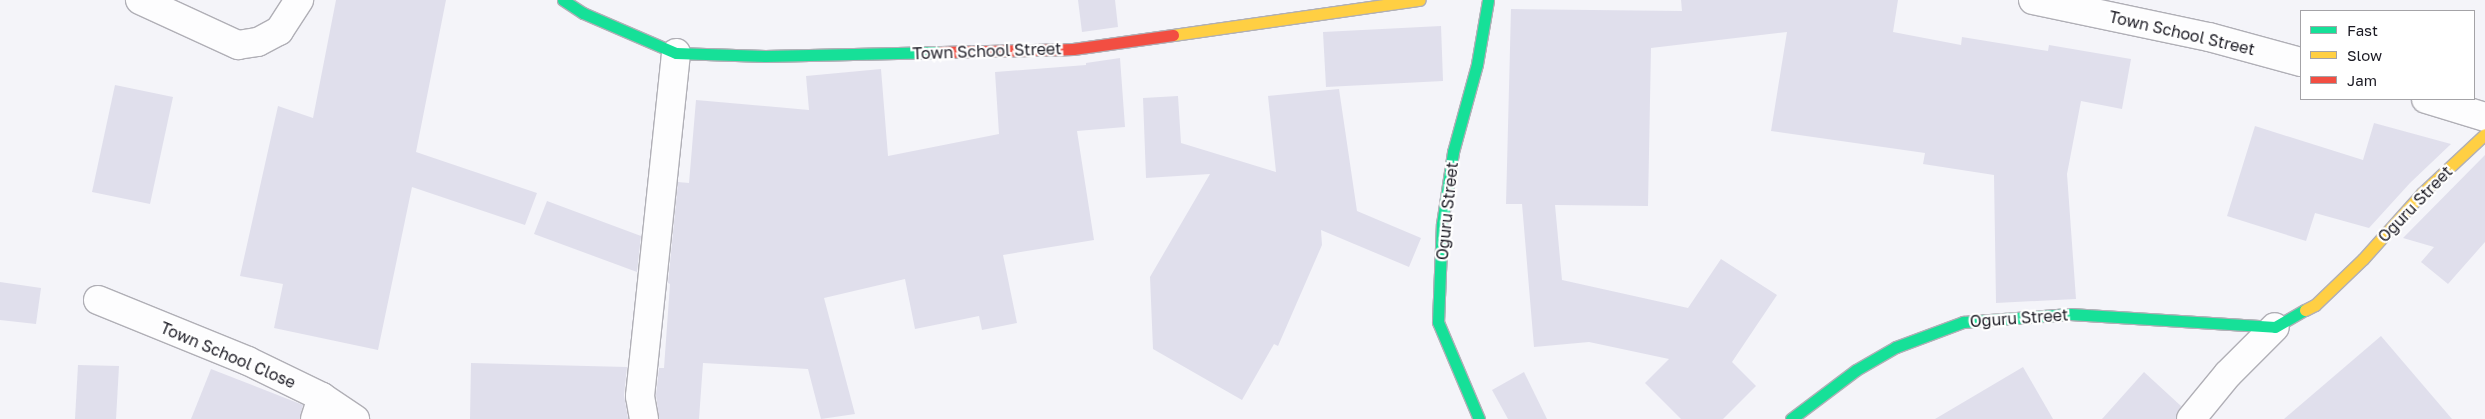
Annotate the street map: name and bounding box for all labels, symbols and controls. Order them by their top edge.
street label: Town School Street [2107,7,2257,59]
legend [2300,10,2475,100]
text: Fast [2347,21,2378,39]
street label: Town School Street [912,39,1062,63]
text: Slow [2347,46,2382,64]
text: Jam [2347,71,2377,89]
street label: Oguru Street [1432,161,1462,261]
street label: Oguru Street [2374,162,2456,246]
street label: Oguru Street [1969,305,2069,331]
street label: Town School Close [157,318,299,392]

